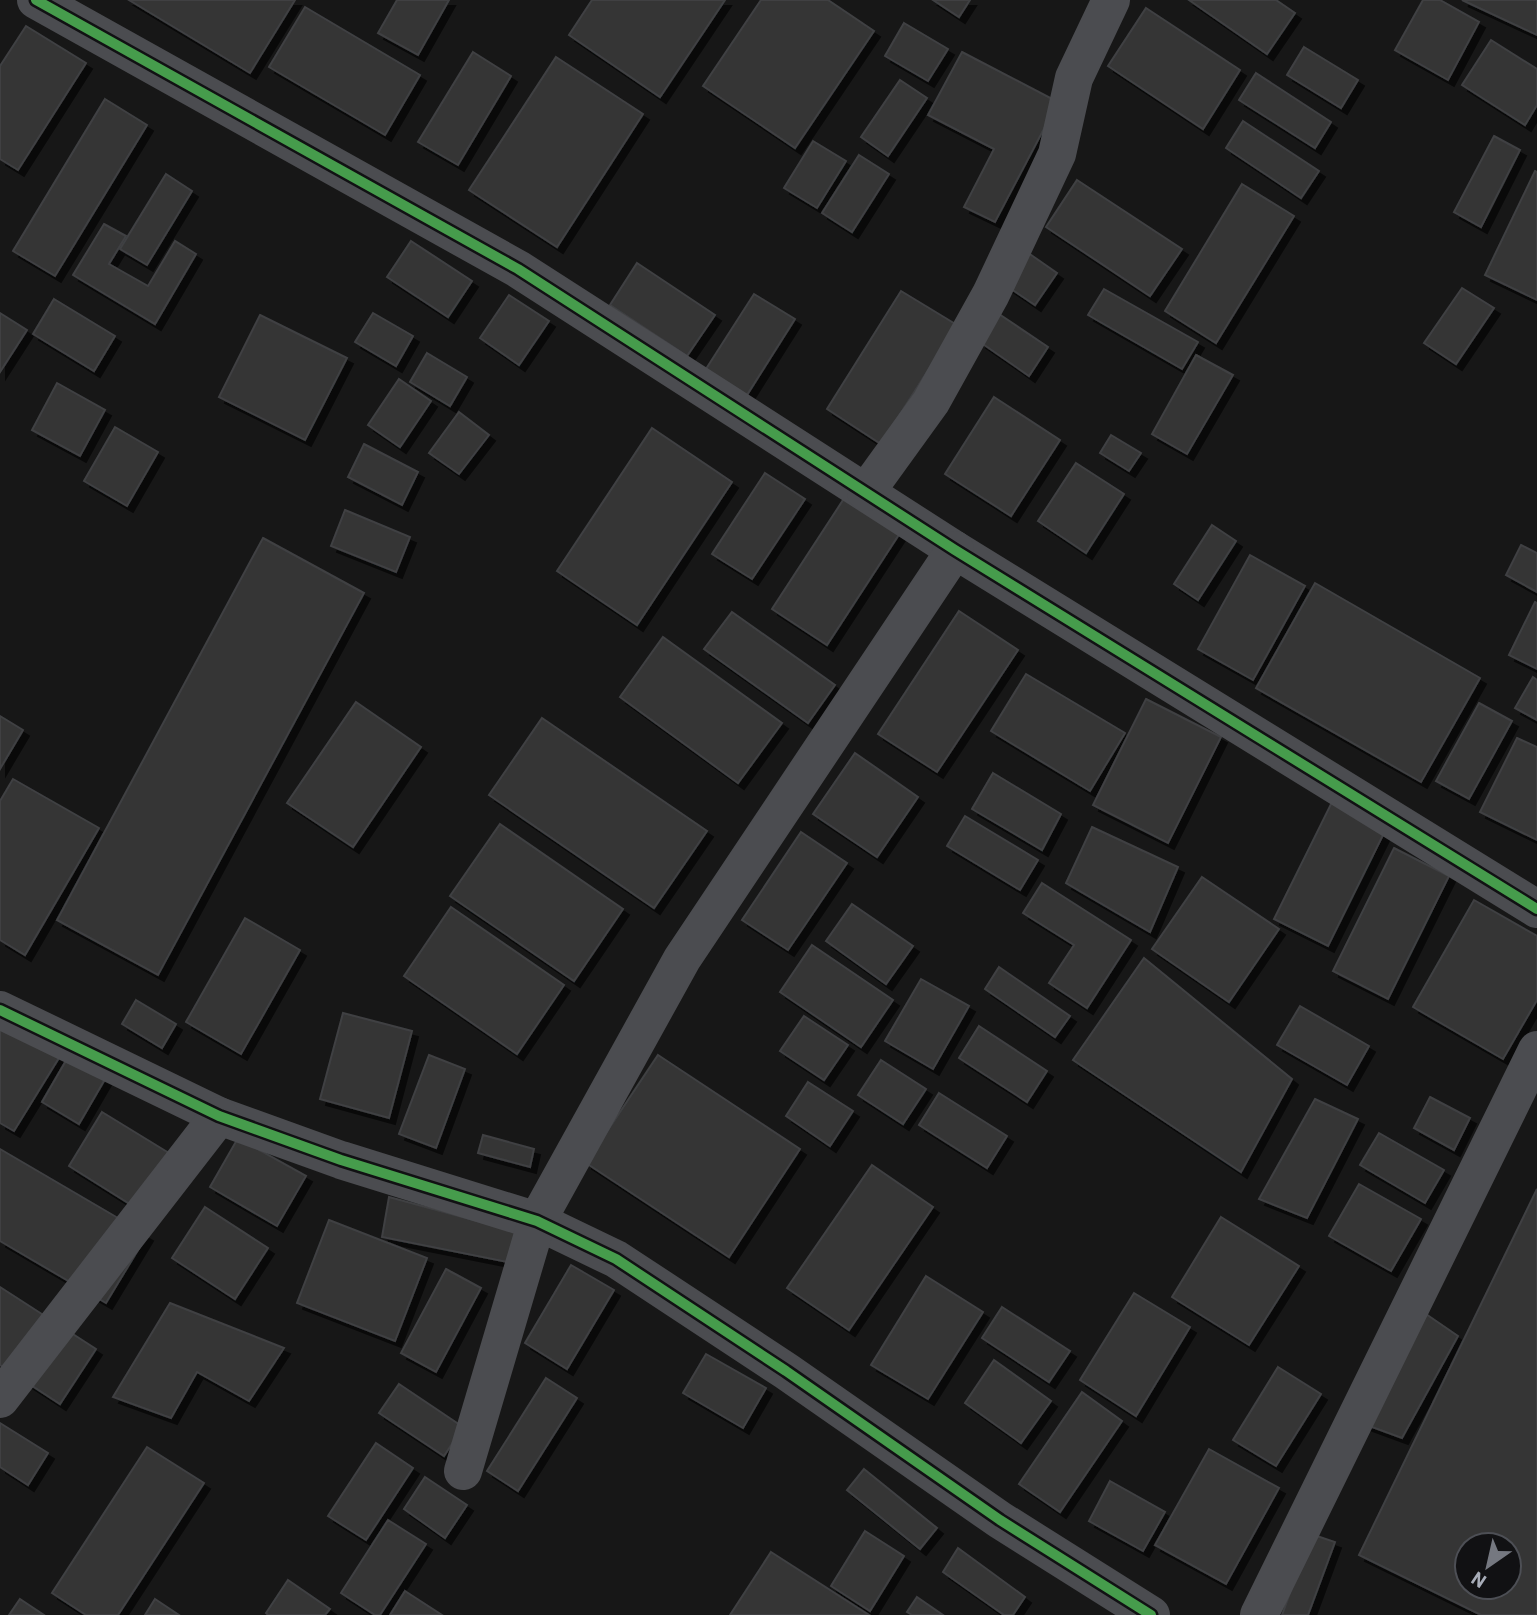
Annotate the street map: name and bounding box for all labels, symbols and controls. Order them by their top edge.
north arrow [1453,1531,1523,1601]
text: N [1467,1567,1490,1594]

